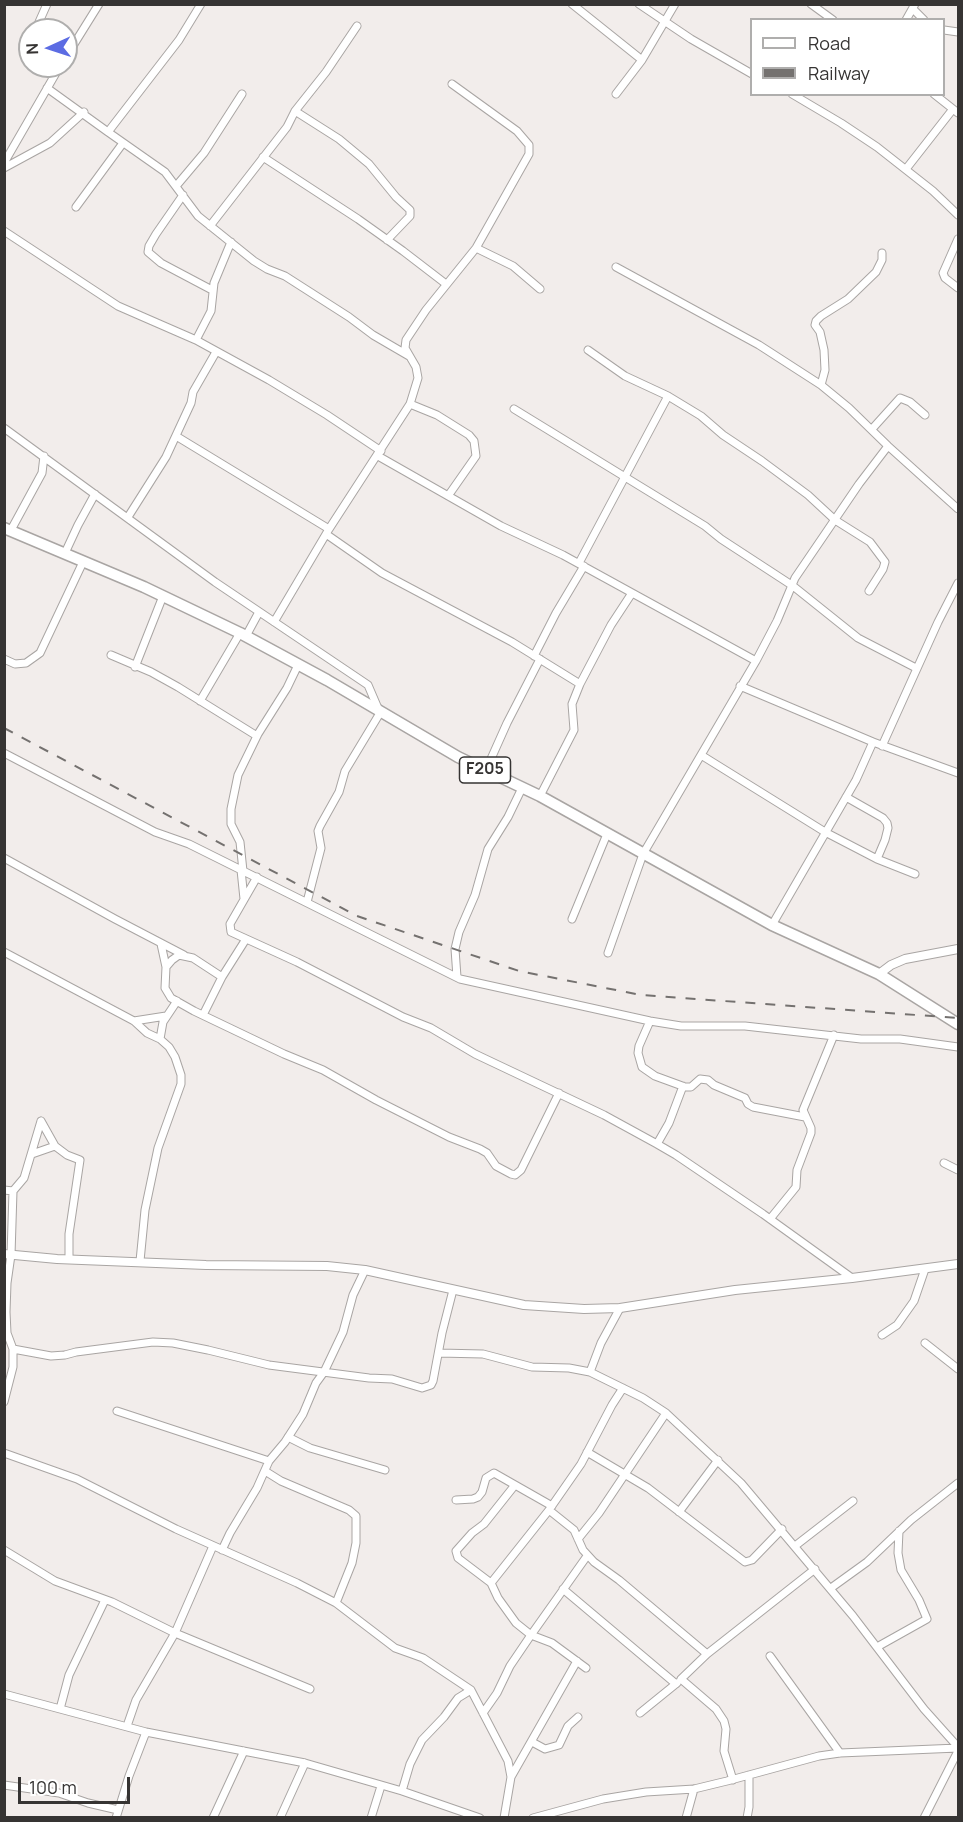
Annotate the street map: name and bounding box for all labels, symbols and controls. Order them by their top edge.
north arrow [18,18,78,78]
legend [750,18,945,96]
text: Road [808,31,851,55]
text: N [21,43,43,55]
text: Railway [808,61,870,85]
road number: F205 [460,757,510,783]
scale bar [21,1765,134,1803]
text: 100 m [29,1775,77,1799]

